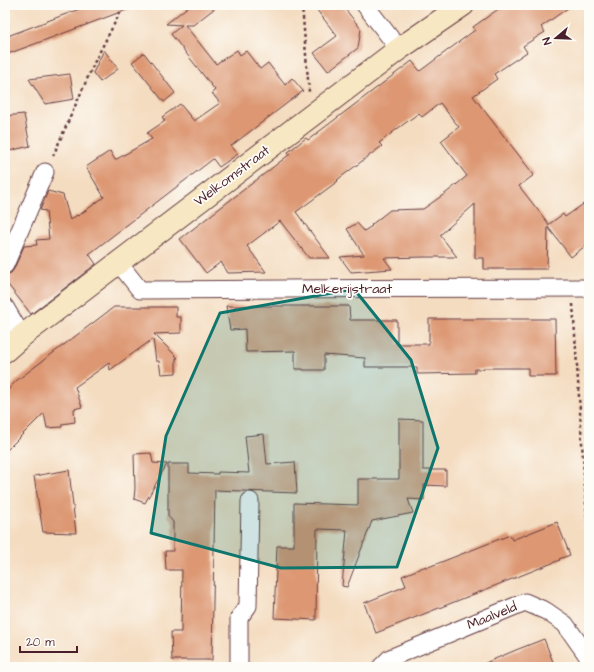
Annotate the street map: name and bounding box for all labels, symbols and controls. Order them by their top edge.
north arrow [536,18,576,58]
text: N [539,35,555,47]
street label: Welkomstraat [190,141,274,211]
street label: Melkerijstraat [302,279,392,299]
street label: Maalveld [464,597,520,635]
scale bar [20,628,77,654]
text: 20 m [26,634,55,651]

